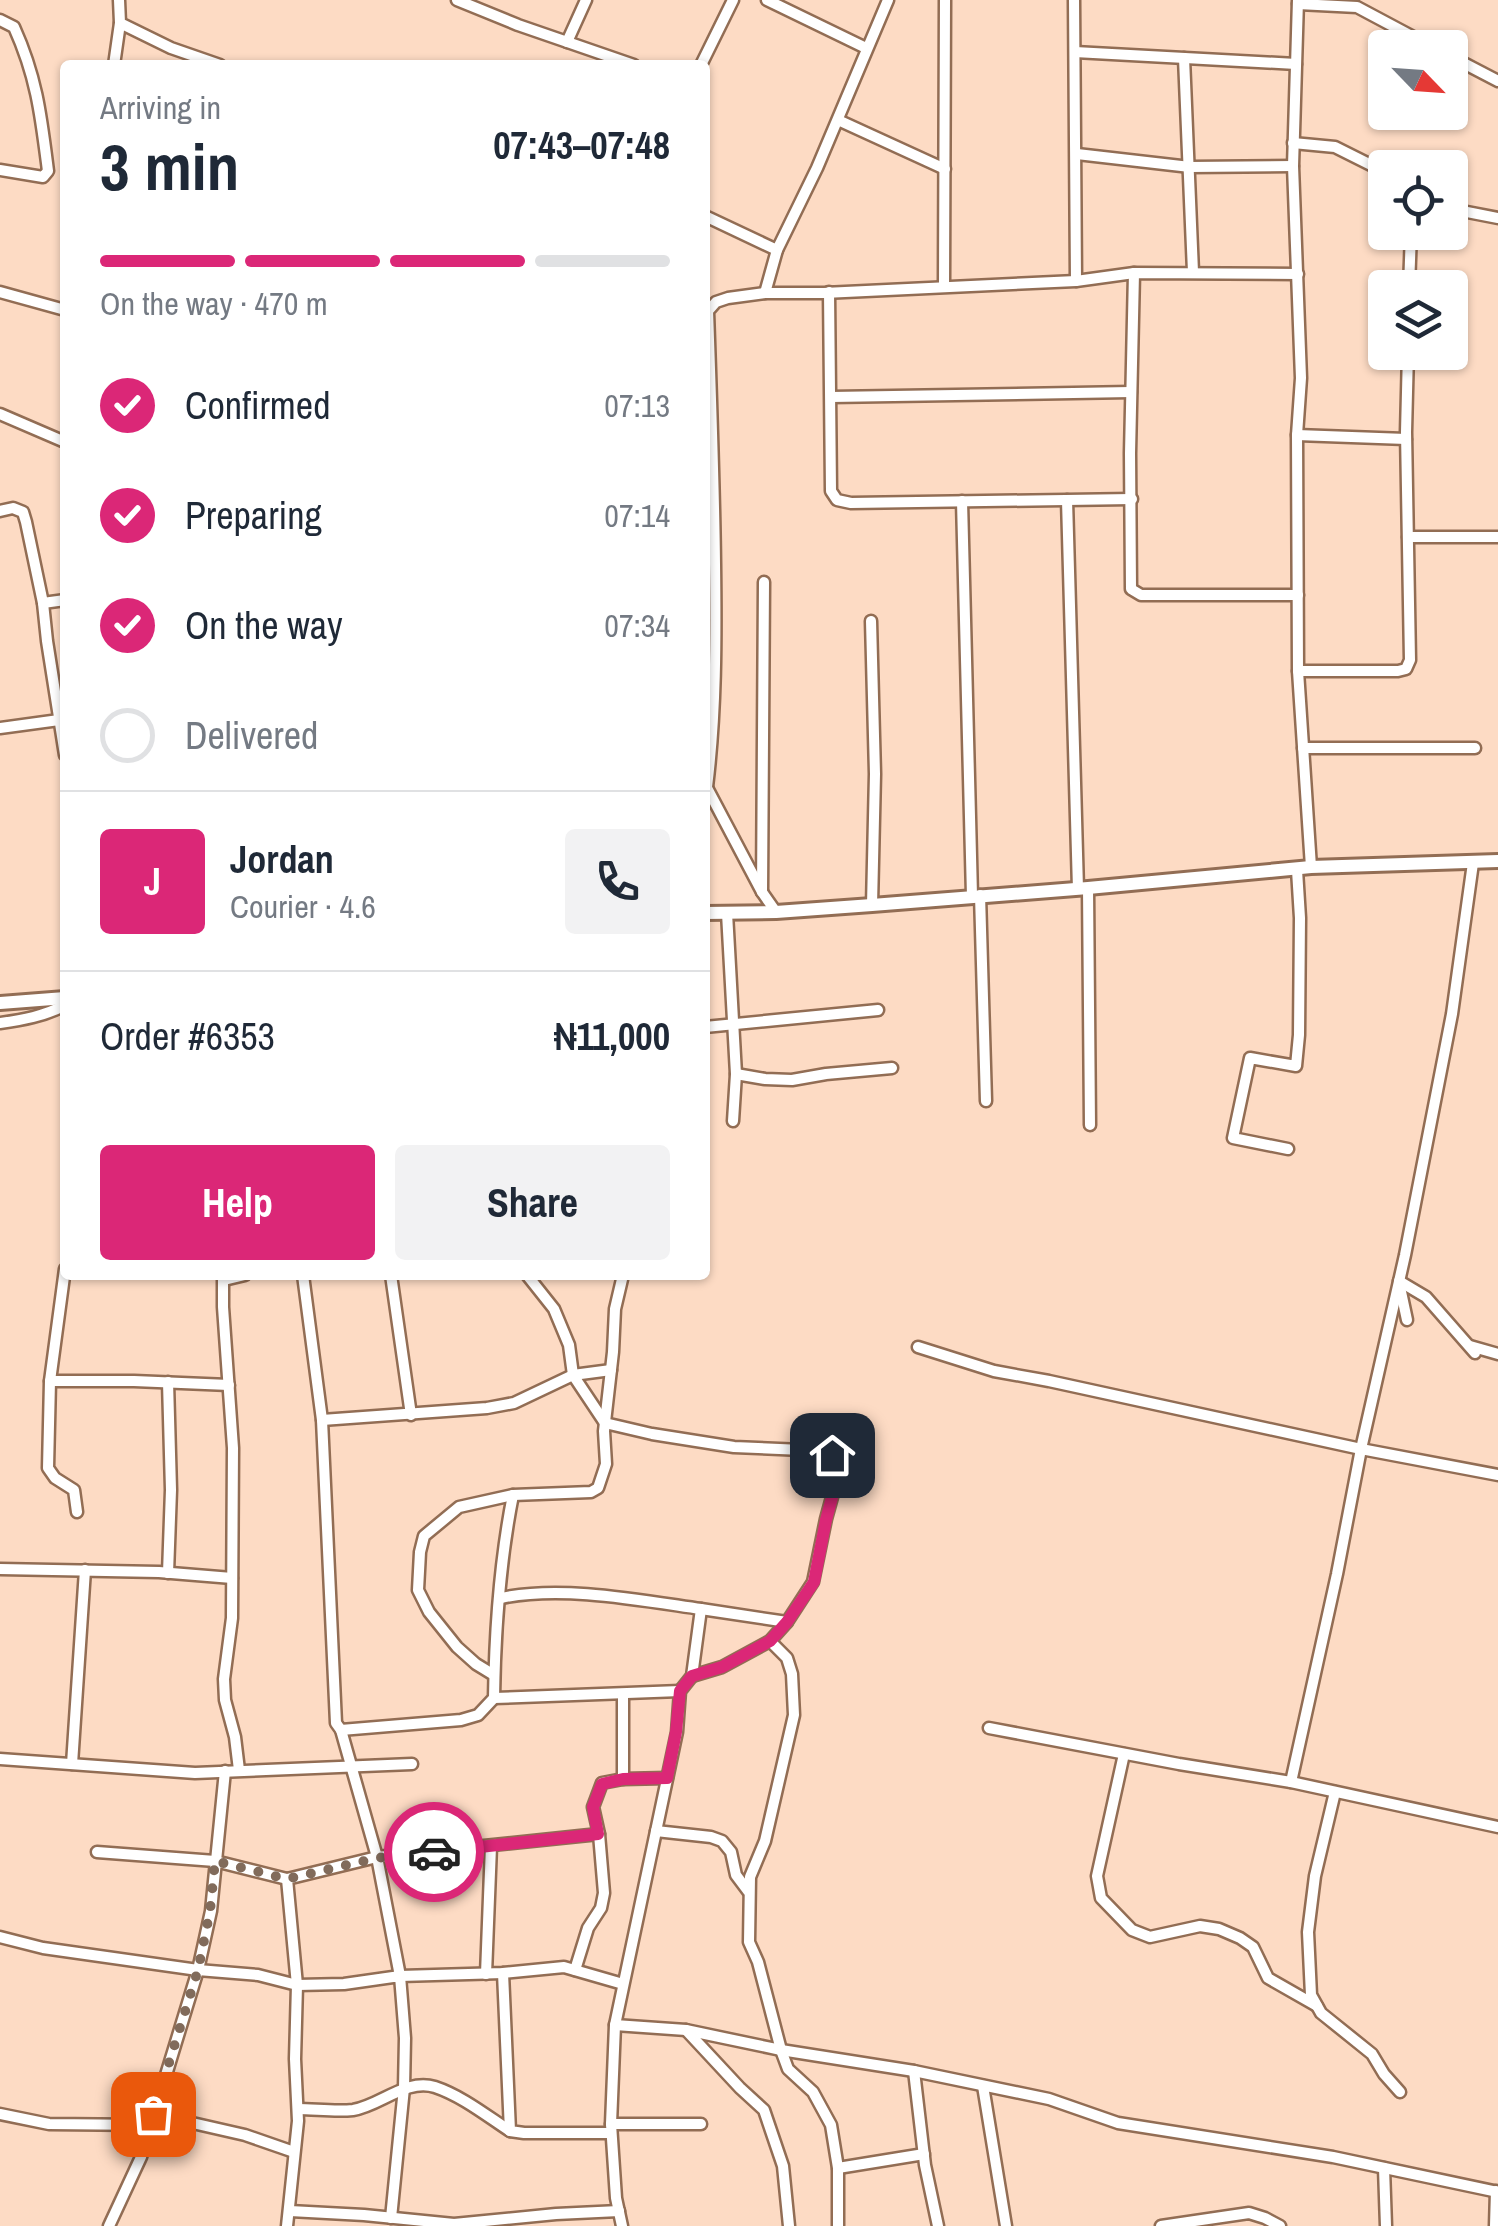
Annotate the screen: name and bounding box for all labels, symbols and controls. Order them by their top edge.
north arrow [1368,30,1468,130]
map controls [1368,30,1468,370]
text: Arriving in [100,86,221,129]
text: 07:43–07:48 [493,120,670,171]
text: 3 min [100,123,239,210]
button: locate [1368,150,1468,250]
button: layers [1368,270,1468,370]
text: On the way · 470 m [100,282,328,325]
icon: check [100,378,155,433]
text: Confirmed [185,380,330,431]
text: 07:13 [604,384,670,427]
icon: check [100,488,155,543]
text: Preparing [185,490,322,541]
text: 07:14 [604,494,670,537]
icon: check [100,598,155,653]
text: On the way [185,600,343,651]
text: 07:34 [604,604,670,647]
text: Delivered [185,710,318,761]
button: phone [565,829,670,934]
text: Jordan [230,834,334,885]
text: J [144,856,161,907]
text: Courier · 4.6 [230,885,376,928]
text: Order #6353 [100,1011,275,1062]
text: ₦11,000 [554,1011,670,1062]
button: Help [100,1145,375,1260]
button: Share [395,1145,670,1260]
pin [790,1413,875,1498]
icon: home [805,1428,860,1483]
courier [384,1802,484,1902]
icon: car [407,1825,462,1880]
pin [111,2072,196,2157]
icon: bag [126,2087,181,2142]

